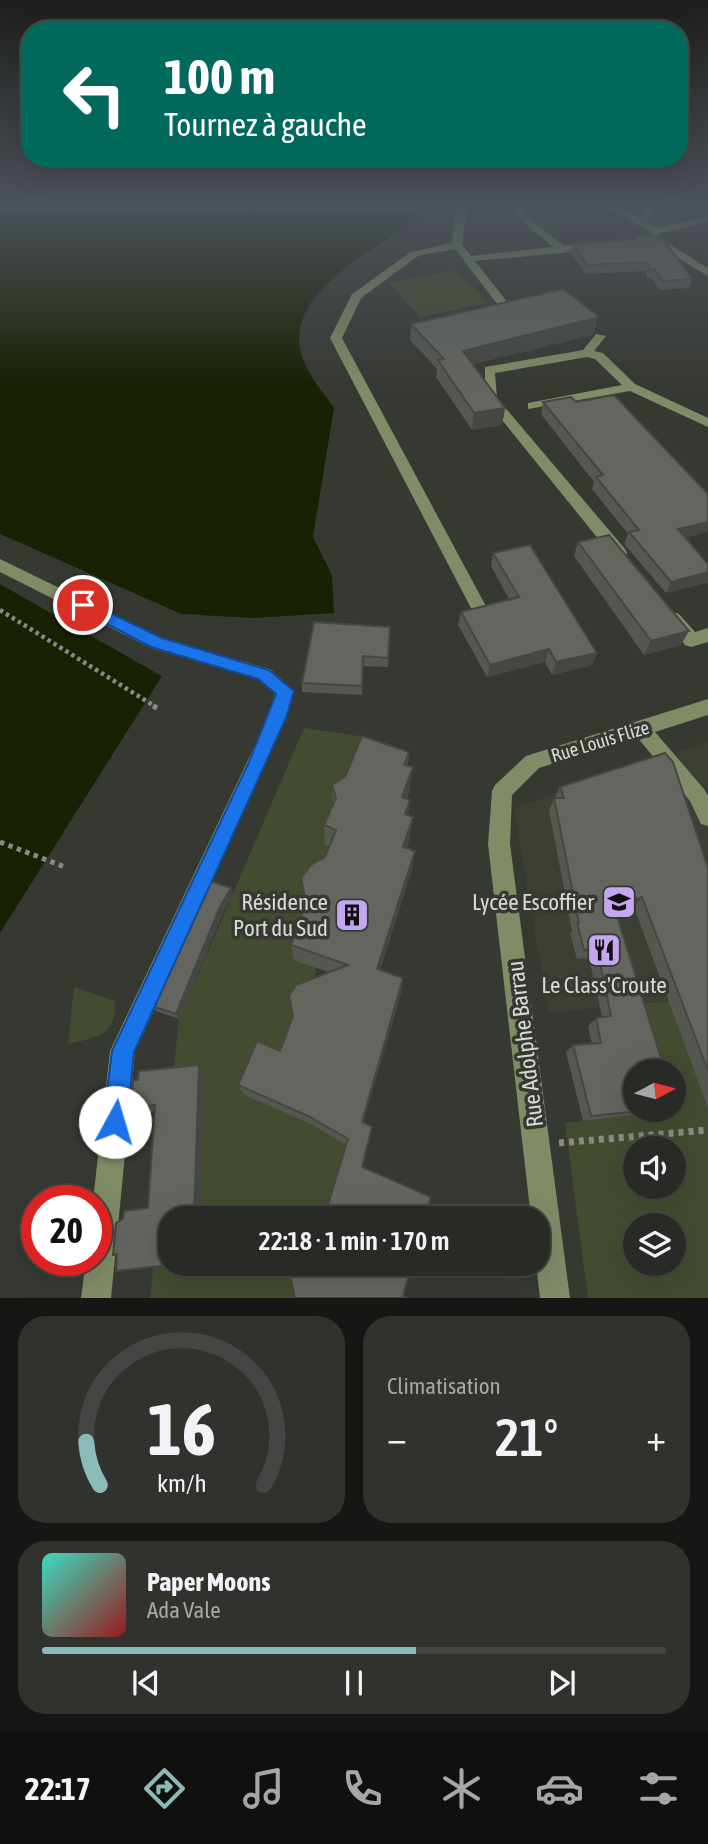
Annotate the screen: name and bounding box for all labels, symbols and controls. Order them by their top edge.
text: 100 m [164,48,275,104]
icon: left [49,49,140,140]
text: Tournez à gauche [164,106,367,143]
pin [53,575,113,635]
icon: arrive [64,586,102,624]
street label: Rue Louis Flize [548,716,652,766]
school or university icon: Lycée Escoffier [600,883,638,921]
place label: Résidence Port du Sud [233,889,328,941]
place label: Lycée Escoffier [472,889,595,915]
building icon: Résidence Port du Sud [333,896,371,934]
restaurant icon: Le Class'Croute [585,931,623,969]
street label: Rue Adolphe Barrau [502,959,548,1129]
place label: Le Class'Croute [541,972,667,998]
north arrow [623,1059,686,1122]
map controls [623,1059,686,1276]
position arrow [78,1085,152,1159]
button: sound [623,1136,686,1199]
speed limit sign: 20 [21,1185,112,1276]
button: layers [623,1213,686,1276]
text: 22:18 · 1 min · 170 m [259,1226,449,1256]
text: Climatisation [387,1373,501,1399]
text: 16 [147,1388,216,1471]
text: 21° [495,1407,558,1467]
text: − [387,1416,407,1459]
text: + [646,1416,666,1459]
text: km/h [157,1469,206,1497]
text: Paper Moons [147,1567,270,1597]
text: Ada Vale [147,1597,221,1623]
icon: previous [127,1664,165,1702]
icon: pause [335,1664,373,1702]
icon: next [543,1664,581,1702]
icon: directions [140,1764,189,1813]
icon: music [239,1764,288,1813]
icon: phone [338,1764,387,1813]
icon: climate [437,1764,486,1813]
icon: car [535,1764,584,1813]
icon: filters [634,1764,683,1813]
text: 22:17 [25,1770,91,1807]

